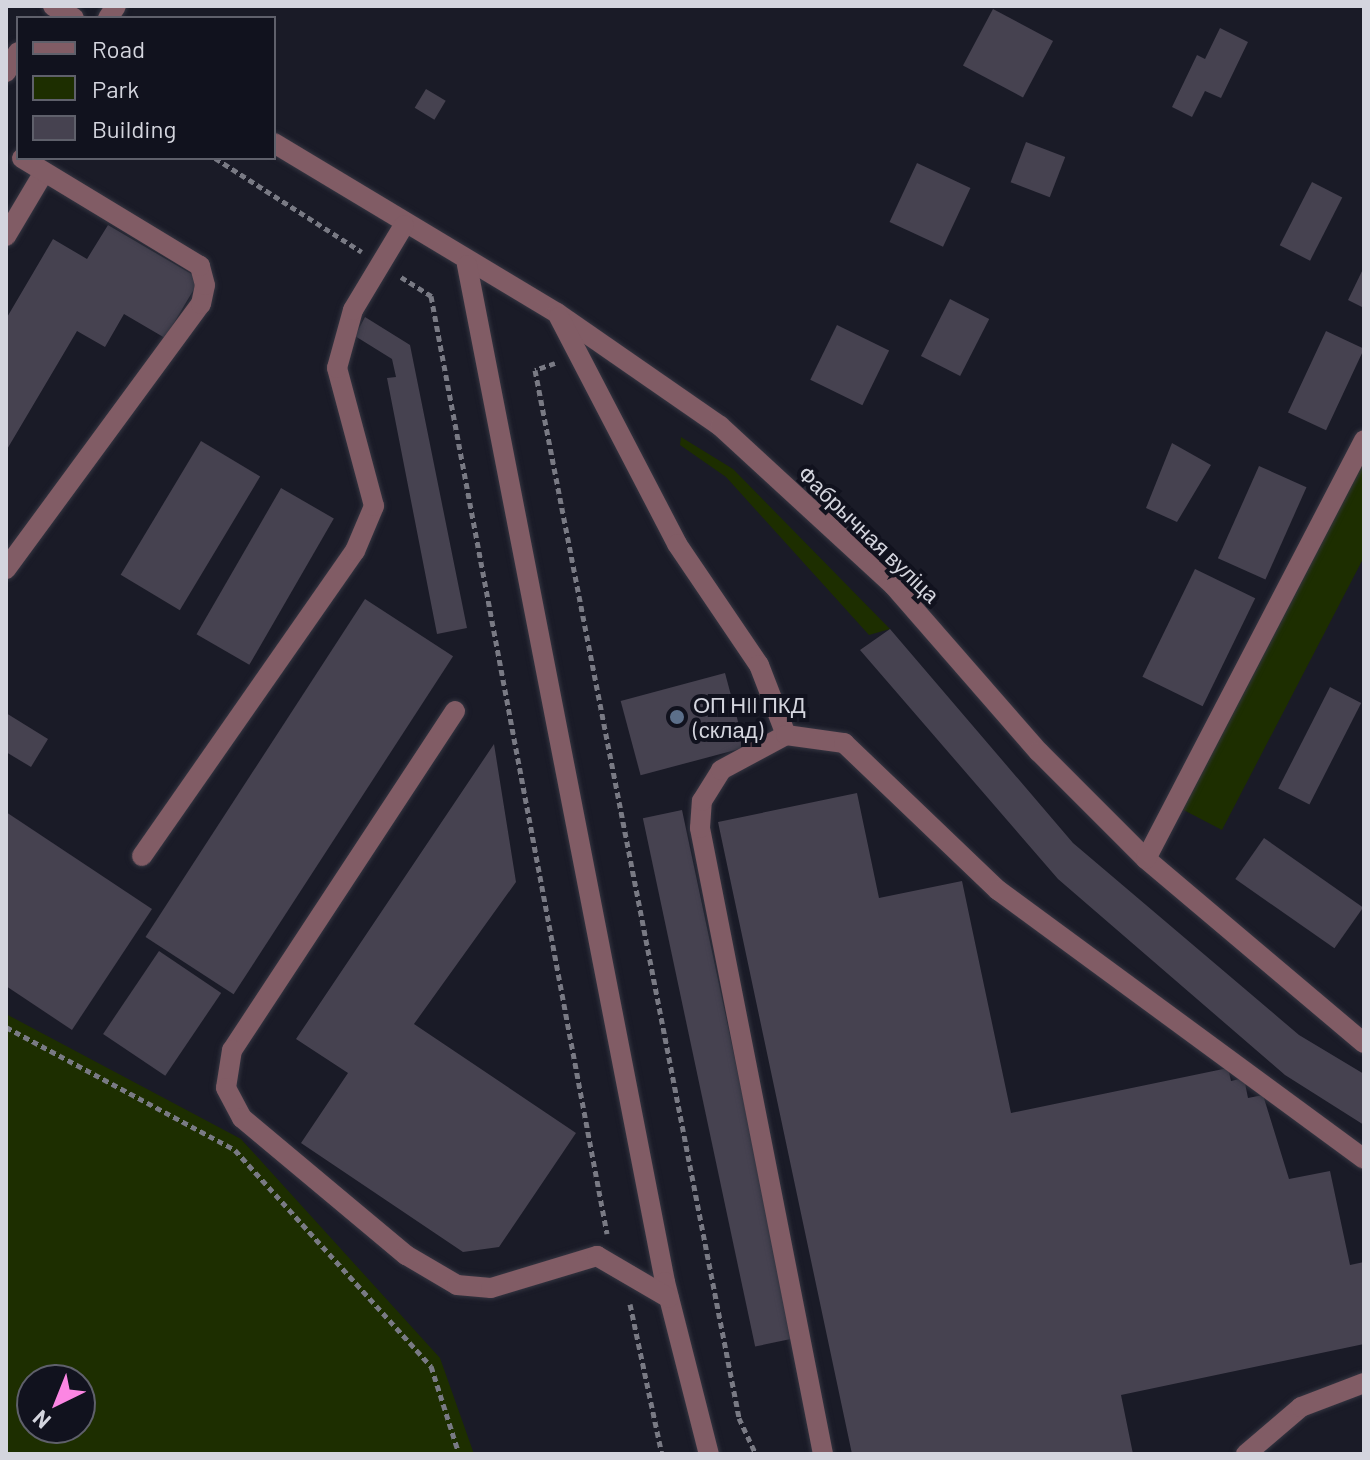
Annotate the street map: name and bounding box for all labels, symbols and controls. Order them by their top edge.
legend [16,16,276,160]
text: Road [92,34,145,63]
text: Park [92,74,139,103]
text: Building [92,114,176,143]
street label: Фабрычная вуліца [793,460,945,608]
place label: ОП НII ПКД (склад) [693,691,806,742]
marker: ОП НII ПКД (склад) [668,708,686,726]
north arrow [16,1364,96,1444]
text: N [27,1406,55,1435]

